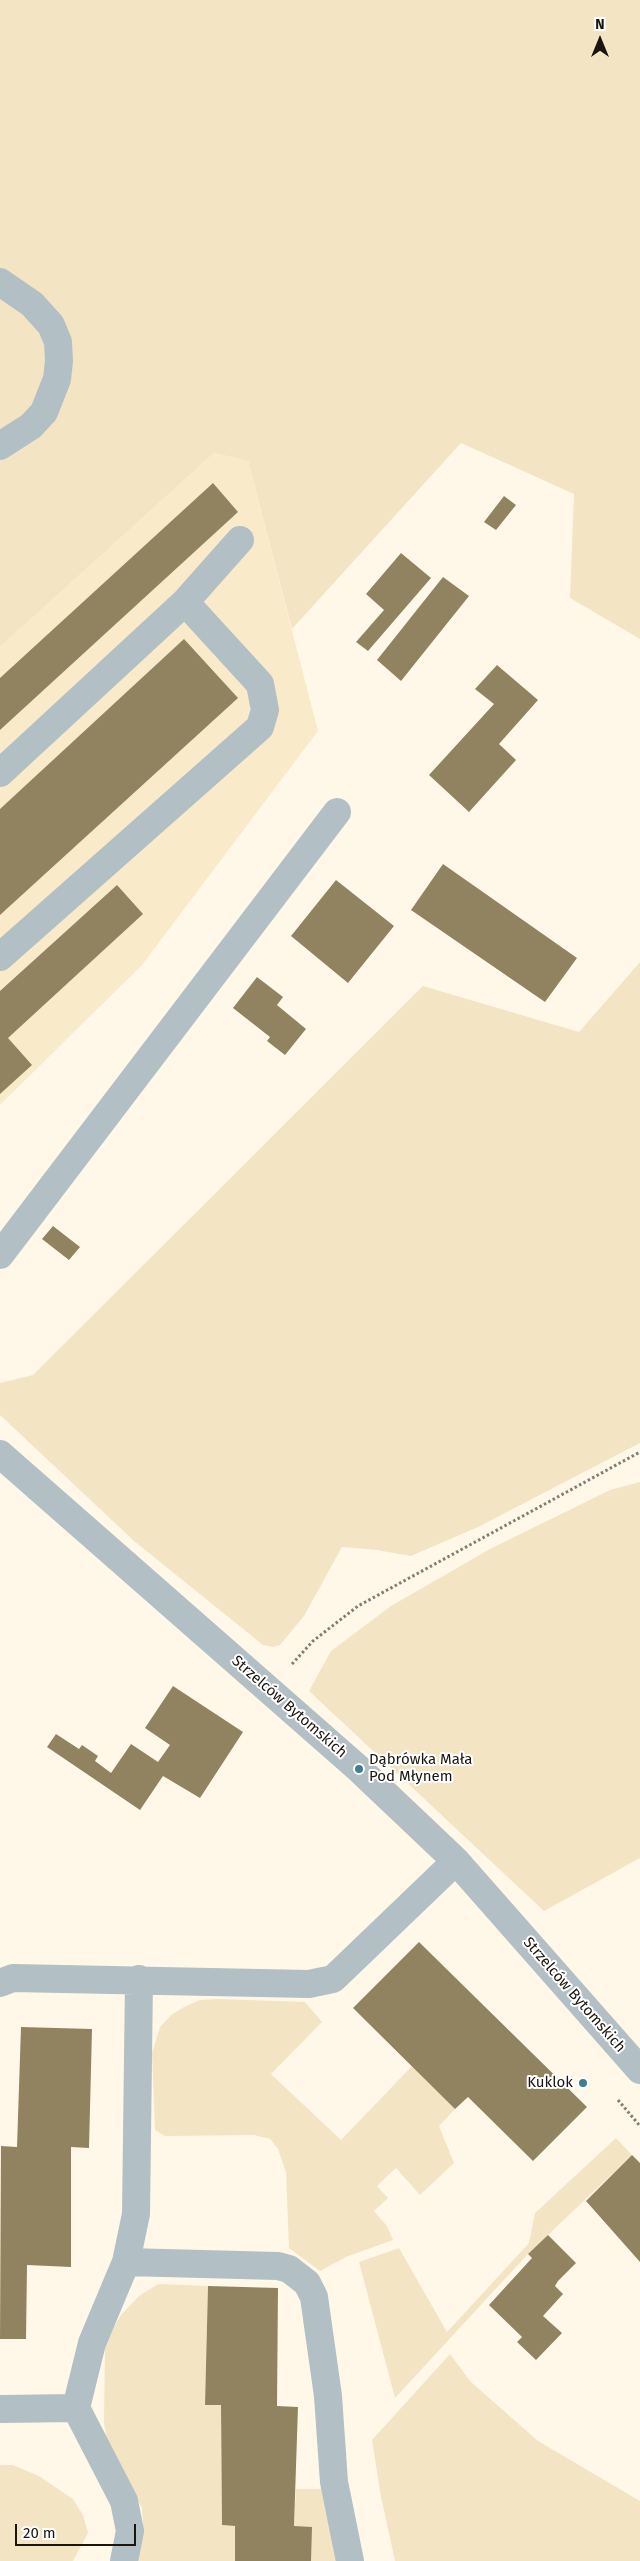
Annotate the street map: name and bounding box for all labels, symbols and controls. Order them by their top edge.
north arrow [575,15,625,65]
text: N [595,16,605,33]
street label: Strzelców Bytomskich [228,1652,350,1762]
place label: Dąbrówka Mała Pod Młynem [369,1751,472,1786]
marker: Dąbrówka Mała Pod Młynem [353,1763,365,1775]
street label: Strzelców Bytomskich [519,1934,629,2056]
place label: Kuklok [527,2074,573,2092]
marker: Kuklok [577,2077,589,2089]
scale bar [18,2514,139,2546]
text: 20 m [23,2524,56,2542]

